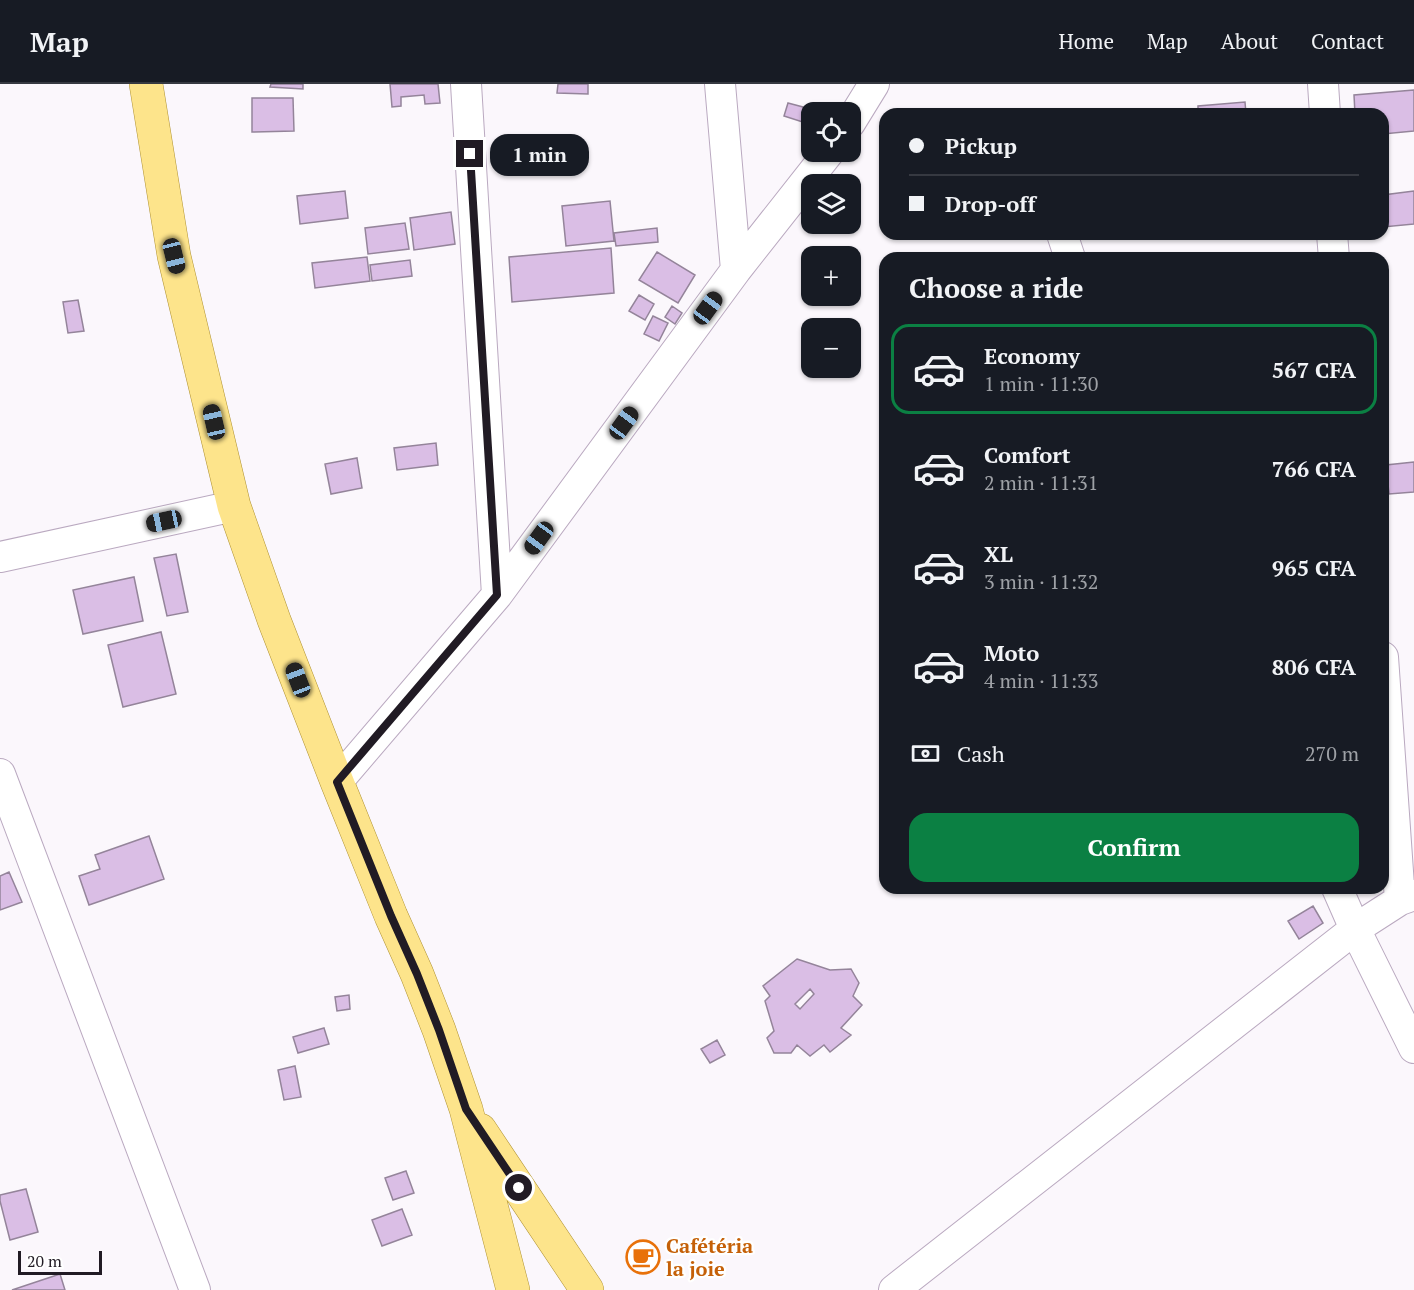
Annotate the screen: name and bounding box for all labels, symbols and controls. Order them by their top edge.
text: Map [30,23,89,60]
text: Home [1058,27,1114,55]
text: Map [1147,27,1188,55]
text: About [1221,27,1278,55]
text: Contact [1311,27,1384,55]
map controls [801,102,861,378]
button: locate [801,102,861,162]
text: Pickup [945,131,1017,160]
callout: 1 min [491,133,590,175]
route end [456,140,483,167]
text: 1 min [512,141,567,168]
button: layers [801,174,861,234]
text: Drop-off [945,189,1036,218]
car [161,236,187,276]
button: + [801,246,861,306]
text: Choose a ride [909,270,1084,306]
car [690,288,726,328]
button: − [801,318,861,378]
text: Economy [984,341,1080,370]
icon: car [912,342,966,396]
text: 567 CFA [1272,355,1356,384]
text: 1 min · 11:30 [984,370,1098,397]
car [201,402,227,442]
car [606,403,642,443]
text: Comfort [984,440,1070,469]
icon: car [912,441,966,495]
text: 766 CFA [1272,454,1356,483]
text: 2 min · 11:31 [984,469,1098,496]
car [145,508,183,534]
car [521,518,557,558]
text: XL [984,539,1013,568]
icon: car [912,540,966,594]
text: 965 CFA [1272,553,1356,582]
text: 3 min · 11:32 [984,568,1098,595]
text: Moto [984,638,1039,667]
icon: car [912,639,966,693]
text: 806 CFA [1272,652,1356,681]
car [283,660,313,700]
text: 4 min · 11:33 [984,667,1098,694]
icon: cash [909,737,942,770]
text: Cash [957,739,1005,768]
text: 270 m [1305,740,1359,767]
button: Confirm [909,813,1359,882]
route start [505,1174,532,1201]
place label: Cafétéria la joie [666,1232,753,1282]
cafe icon: Cafétéria la joie [625,1239,661,1275]
scale bar [18,1248,102,1276]
text: 20 m [27,1250,62,1272]

